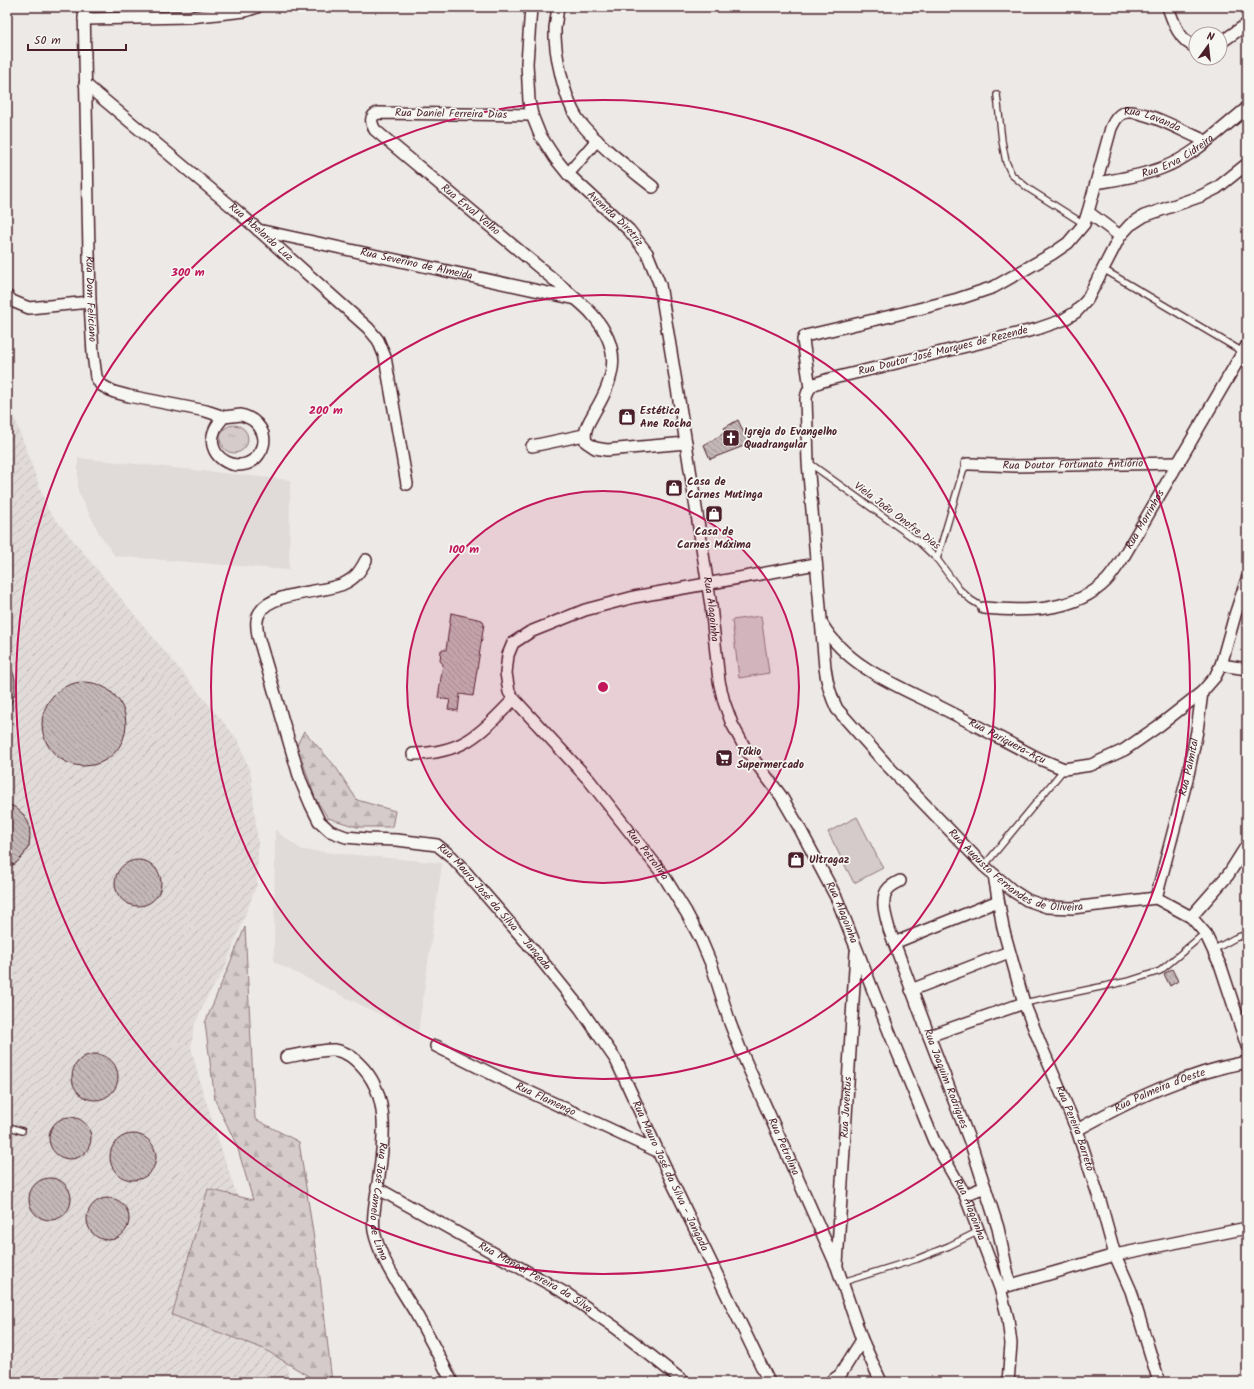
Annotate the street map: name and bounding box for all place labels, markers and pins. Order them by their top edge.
place label: Estética Ane Rocha [640,402,692,433]
shop icon: Estética Ane Rocha [617,407,637,427]
place label: Igreja do Evangelho Quadrangular [744,423,837,454]
church icon: Igreja do Evangelho Quadrangular [721,428,741,448]
place label: Casa de Carnes Mutinga [687,473,763,504]
shop icon: Casa de Carnes Mutinga [664,478,684,498]
shop icon: Casa de Carnes Máxima [704,504,724,524]
place label: Casa de Carnes Máxima [677,523,751,554]
centre of rings [596,680,610,694]
place label: Tókio Supermercado [737,743,804,774]
supermarket icon: Tókio Supermercado [714,748,734,768]
shop icon: Ultragaz [786,850,806,870]
place label: Ultragaz [809,851,849,869]

